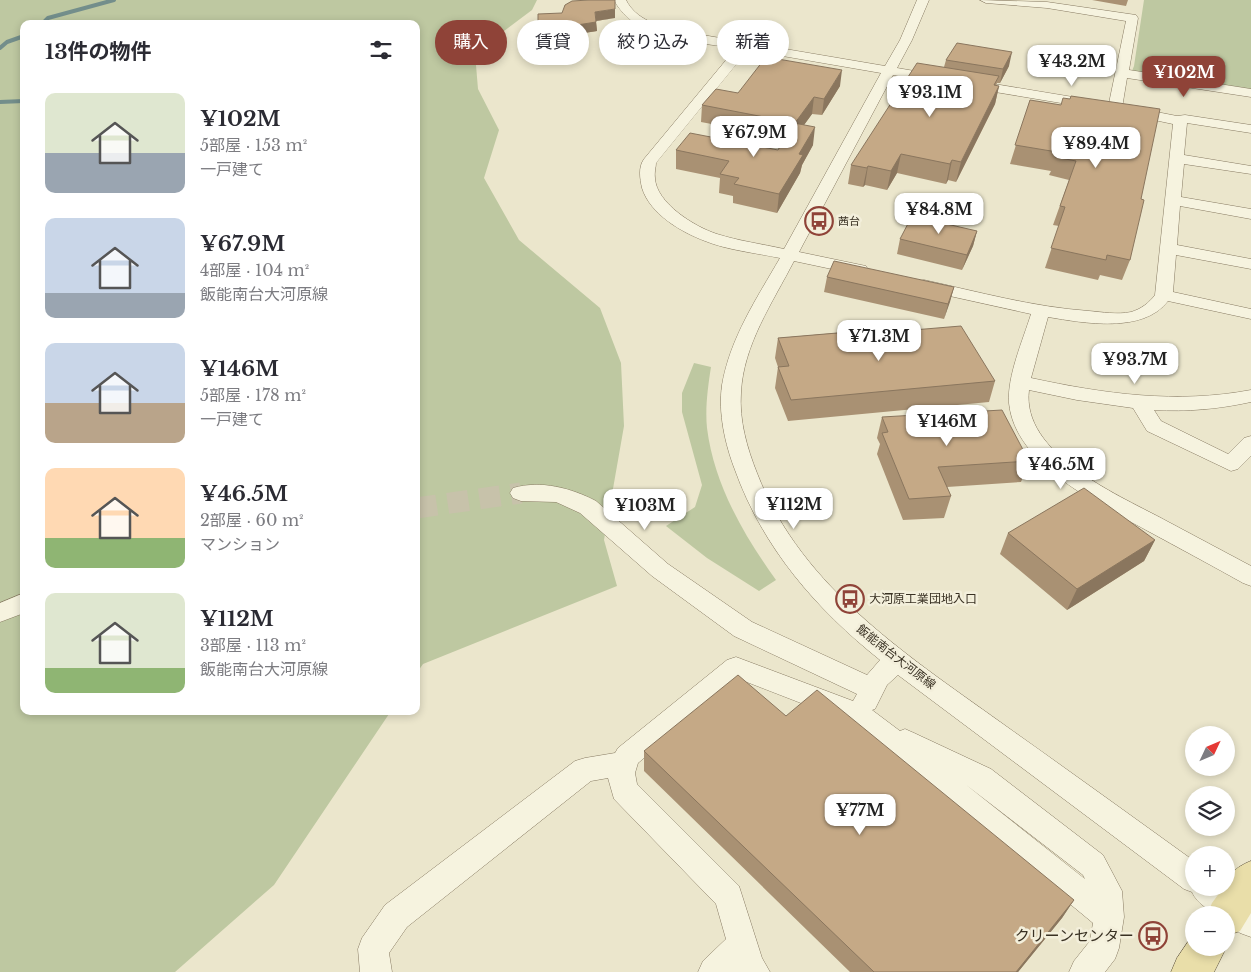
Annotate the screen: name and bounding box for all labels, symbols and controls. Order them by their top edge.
chip: 購入 [435,20,507,65]
chip: 賃貸 [517,20,589,65]
chip: 絞り込み [599,20,707,65]
chip: 新着 [717,20,789,65]
icon: filters [367,36,395,64]
text: 13件の物件 [45,39,152,65]
pin: ¥43.2M [1031,44,1113,87]
text: ¥43.2M [1038,51,1106,71]
pin: ¥102M [1149,56,1219,98]
text: ¥102M [1153,62,1215,82]
pin: ¥93.1M [889,76,971,118]
text: ¥93.1M [898,82,962,102]
text: ¥102M [200,106,281,132]
icon: home [85,113,145,173]
pin: ¥67.9M [713,116,795,158]
text: ¥67.9M [721,122,787,142]
pin: ¥89.4M [1055,126,1137,169]
text: ¥89.4M [1062,133,1130,153]
text: 5部屋 · 153 m² [200,135,307,155]
text: 一戸建て [200,159,264,179]
pin: ¥84.8M [898,192,980,235]
text: ¥84.8M [905,199,973,219]
bus stop icon: 茜台 [804,206,834,236]
place label: 茜台 [838,214,860,228]
text: ¥67.9M [200,231,285,257]
icon: home [85,238,145,298]
text: 4部屋 · 104 m² [200,260,309,280]
text: 飯能南台大河原線 [200,284,328,304]
pin: ¥71.3M [838,320,920,362]
text: ¥71.3M [848,326,910,346]
pin: ¥93.7M [1094,342,1176,385]
text: ¥93.7M [1102,349,1168,369]
text: ¥146M [200,356,279,382]
icon: home [85,363,145,423]
text: 5部屋 · 178 m² [200,385,306,405]
pin: ¥146M [912,404,982,447]
text: 一戸建て [200,409,264,429]
text: ¥146M [917,411,977,431]
pin: ¥46.5M [1020,448,1102,490]
text: ¥46.5M [1027,454,1095,474]
text: ¥46.5M [200,481,288,507]
icon: home [85,488,145,548]
pin: ¥103M [610,488,680,531]
pin: ¥112M [759,488,829,530]
text: ¥112M [766,494,822,514]
text: ¥103M [614,495,676,515]
text: 2部屋 · 60 m² [200,510,304,530]
text: マンション [200,534,280,554]
bus stop icon: 大河原工業団地入口 [835,584,865,614]
place label: 大河原工業団地入口 [869,591,977,606]
text: ¥112M [200,606,274,632]
icon: home [85,613,145,673]
street label: 飯能南台大河原線 [854,621,939,692]
text: 3部屋 · 113 m² [200,635,306,655]
text: 飯能南台大河原線 [200,659,328,679]
north arrow [1185,726,1235,776]
map controls [1185,726,1235,956]
button: layers [1185,786,1235,836]
pin: ¥77M [830,794,890,836]
text: ¥77M [836,800,884,820]
button: + [1185,846,1235,896]
button: − [1185,906,1235,956]
bus stop icon: クリーンセンター [1138,921,1168,951]
place label: クリーンセンター [1015,926,1134,945]

